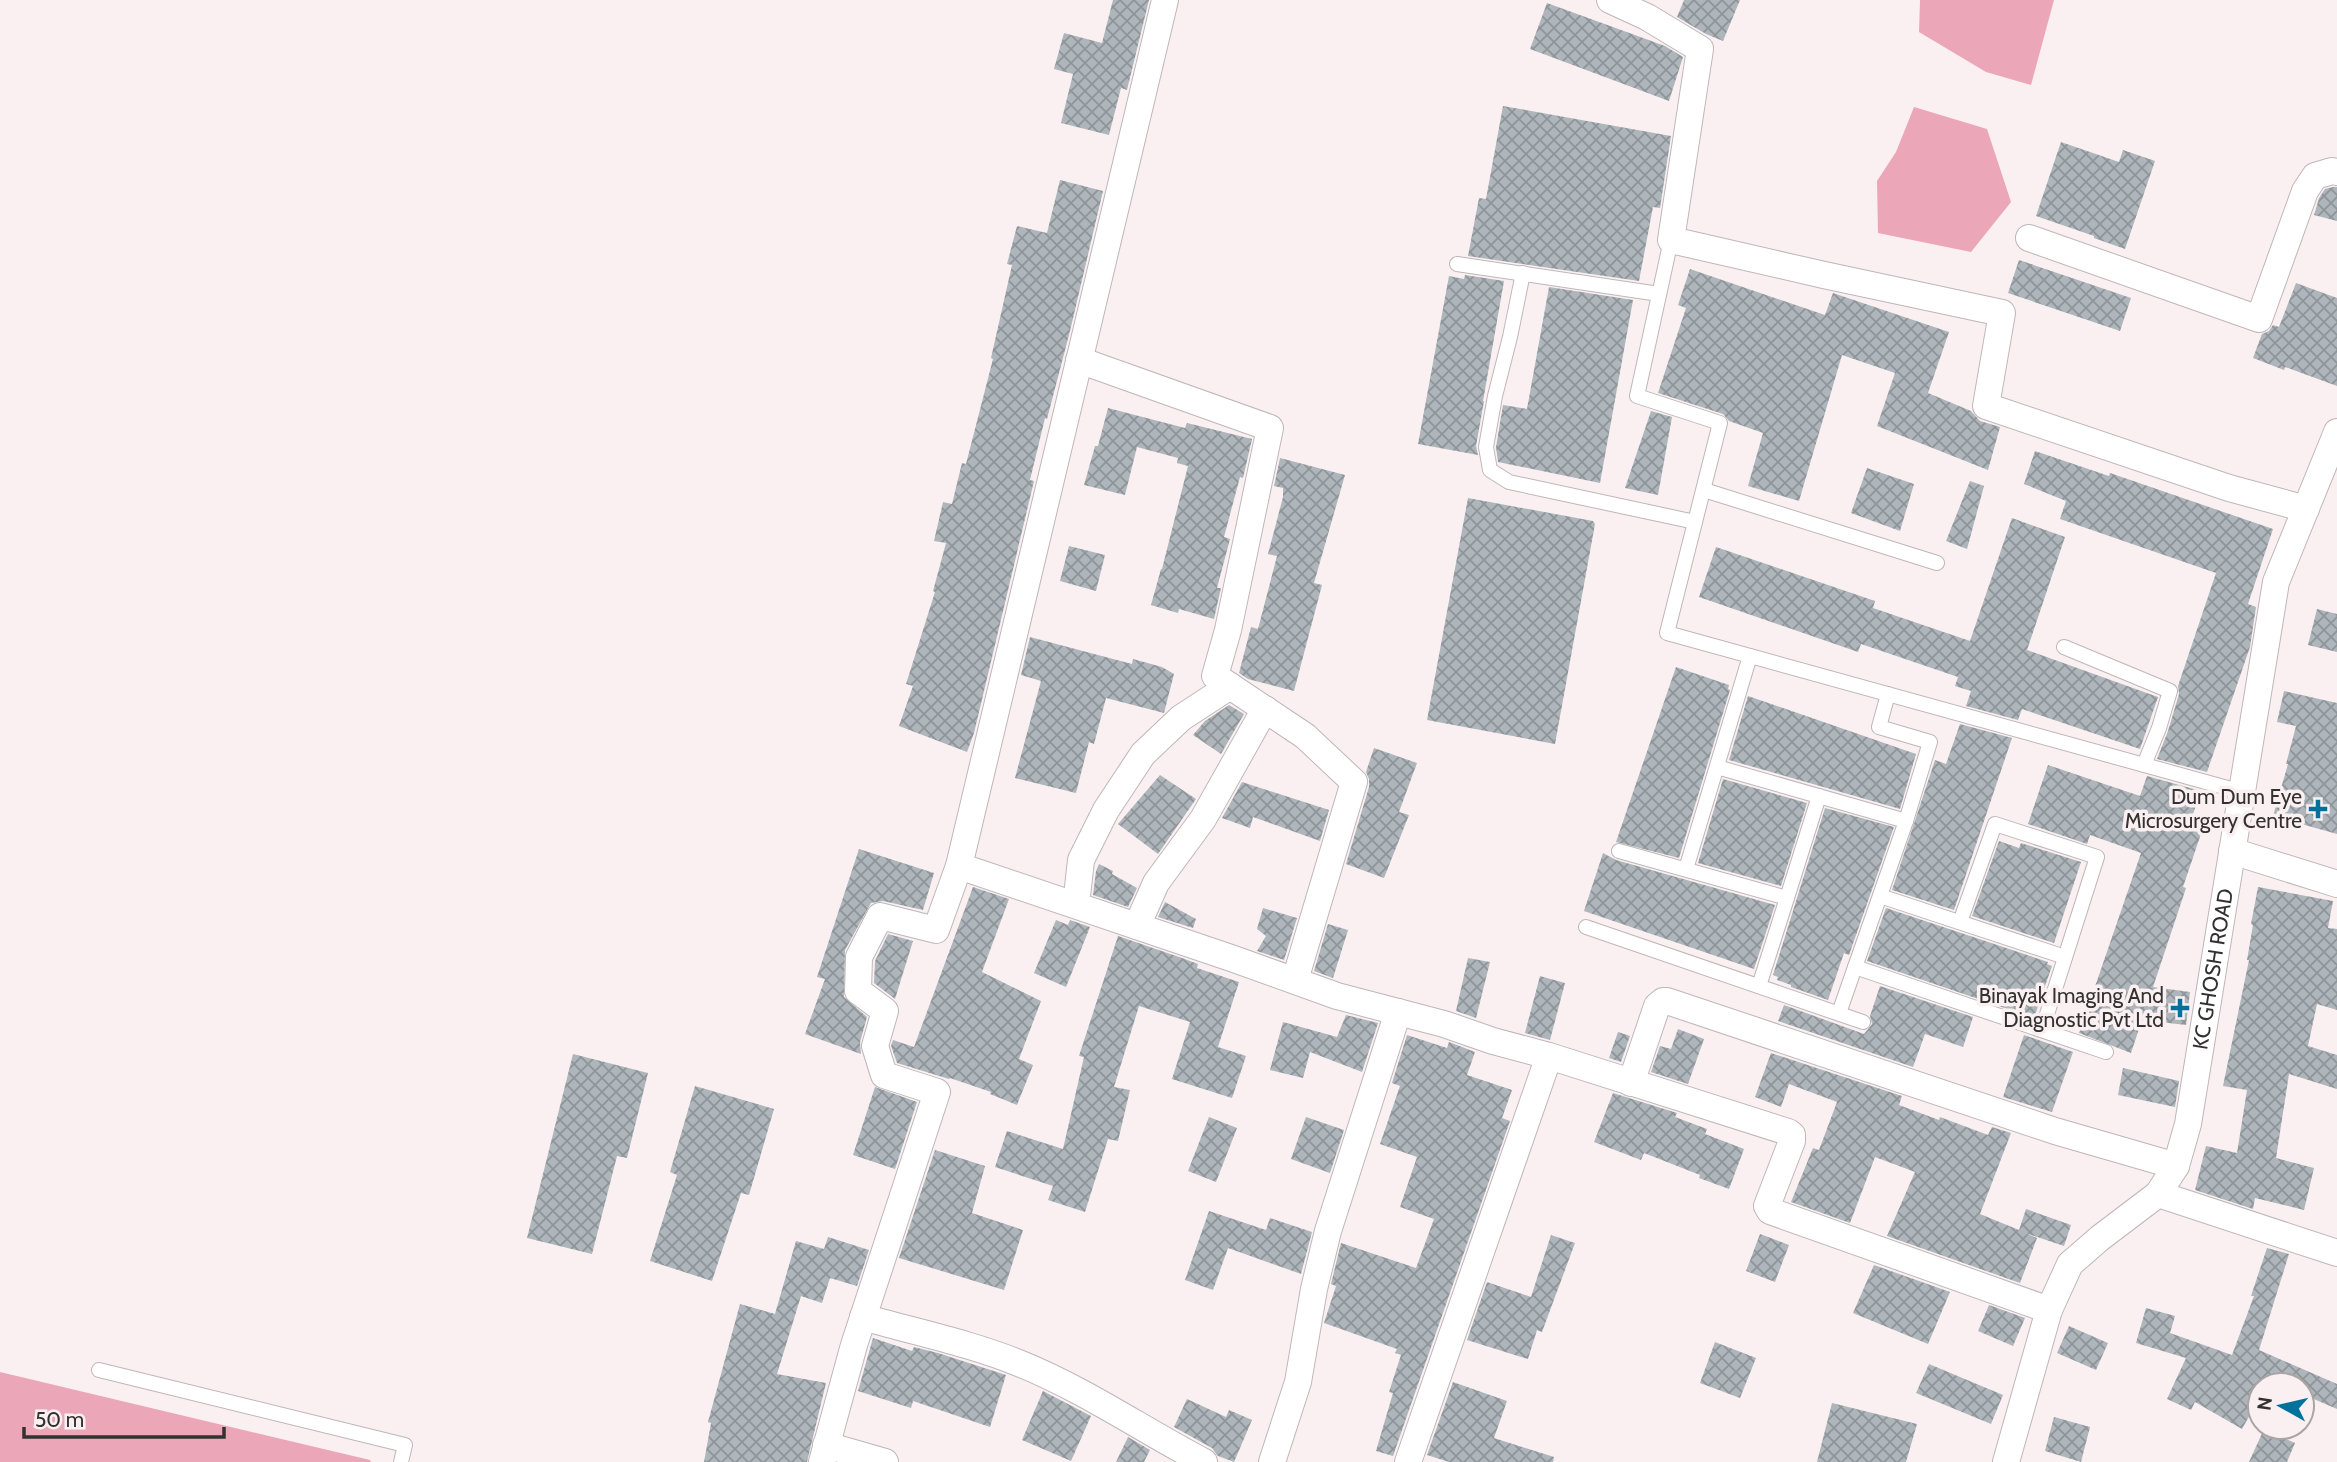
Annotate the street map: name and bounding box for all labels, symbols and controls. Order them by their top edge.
place label: Dum Dum Eye Microsurgery Centre [2125,784,2302,833]
marker: Dum Dum Eye Microsurgery Centre [2308,799,2328,819]
street label: KC GHOSH ROAD [2187,887,2238,1051]
place label: Binayak Imaging And Diagnostic Pvt Ltd [1979,983,2164,1032]
marker: Binayak Imaging And Diagnostic Pvt Ltd [2170,998,2190,1018]
north arrow [2246,1371,2316,1441]
text: N [2252,1395,2277,1412]
scale bar [24,1396,224,1440]
text: 50 m [35,1407,84,1432]

